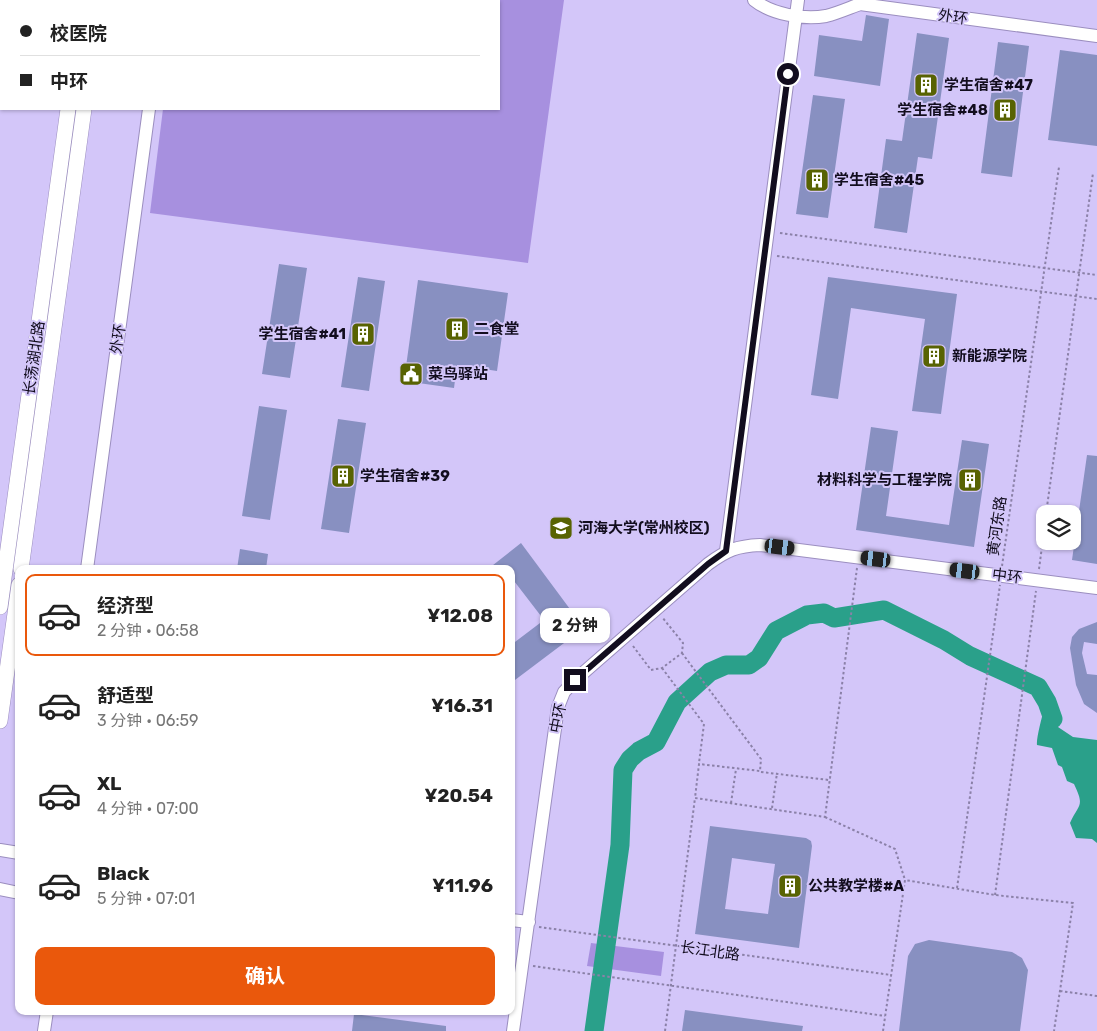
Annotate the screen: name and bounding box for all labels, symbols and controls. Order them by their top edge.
street label: 外环 [937,6,969,28]
text: 校医院 [50,22,107,45]
route start [777,63,799,85]
text: 中环 [50,70,88,93]
building icon: 学生宿舍#47 [913,72,939,98]
place label: 学生宿舍#47 [944,76,1033,94]
building icon: 学生宿舍#48 [992,97,1018,123]
place label: 学生宿舍#48 [897,101,988,119]
building icon: 学生宿舍#45 [804,167,830,193]
place label: 学生宿舍#45 [834,171,925,189]
building icon: 二食堂 [444,316,470,342]
street label: 长荡湖北路 [20,320,48,396]
place label: 二食堂 [474,320,519,338]
building icon: 学生宿舍#41 [350,321,376,347]
street label: 外环 [107,323,129,355]
place label: 学生宿舍#41 [258,325,346,343]
building icon: 新能源学院 [921,343,947,369]
place label: 新能源学院 [952,347,1027,365]
public building icon: 菜鸟驿站 [398,361,424,387]
place label: 菜鸟驿站 [428,365,488,383]
building icon: 学生宿舍#39 [330,463,356,489]
place label: 学生宿舍#39 [360,467,450,485]
building icon: 材料科学与工程学院 [957,467,983,493]
place label: 材料科学与工程学院 [817,471,952,489]
street label: 黄河东路 [984,495,1010,557]
map controls [1036,505,1081,550]
button: layers [1036,505,1081,550]
school or university icon: 河海大学(常州校区) [548,515,574,541]
place label: 河海大学(常州校区) [578,519,710,537]
car [764,538,795,556]
car [860,550,891,568]
car [949,562,980,580]
street label: 中环 [991,565,1023,587]
icon: car [37,593,82,638]
text: 经济型 [97,594,154,617]
text: ¥12.08 [427,604,493,627]
callout: 2 分钟 [540,608,610,642]
text: 2 分钟 [552,616,598,635]
text: 2 分钟 · 06:58 [97,621,199,640]
route end [564,669,586,691]
icon: car [37,683,82,728]
text: 舒适型 [97,684,154,707]
text: ¥16.31 [431,694,493,717]
street label: 中环 [546,702,570,734]
text: 3 分钟 · 06:59 [97,711,199,730]
text: XL [97,772,121,795]
icon: car [37,773,82,818]
text: ¥20.54 [424,784,493,807]
text: 4 分钟 · 07:00 [97,799,199,818]
text: Black [97,862,149,885]
icon: car [37,863,82,908]
building icon: 公共教学楼#A [777,873,803,899]
text: ¥11.96 [432,874,493,897]
place label: 公共教学楼#A [808,877,904,895]
text: 5 分钟 · 07:01 [97,889,195,908]
street label: 长江北路 [679,938,741,964]
button: 确认 [35,947,495,1005]

